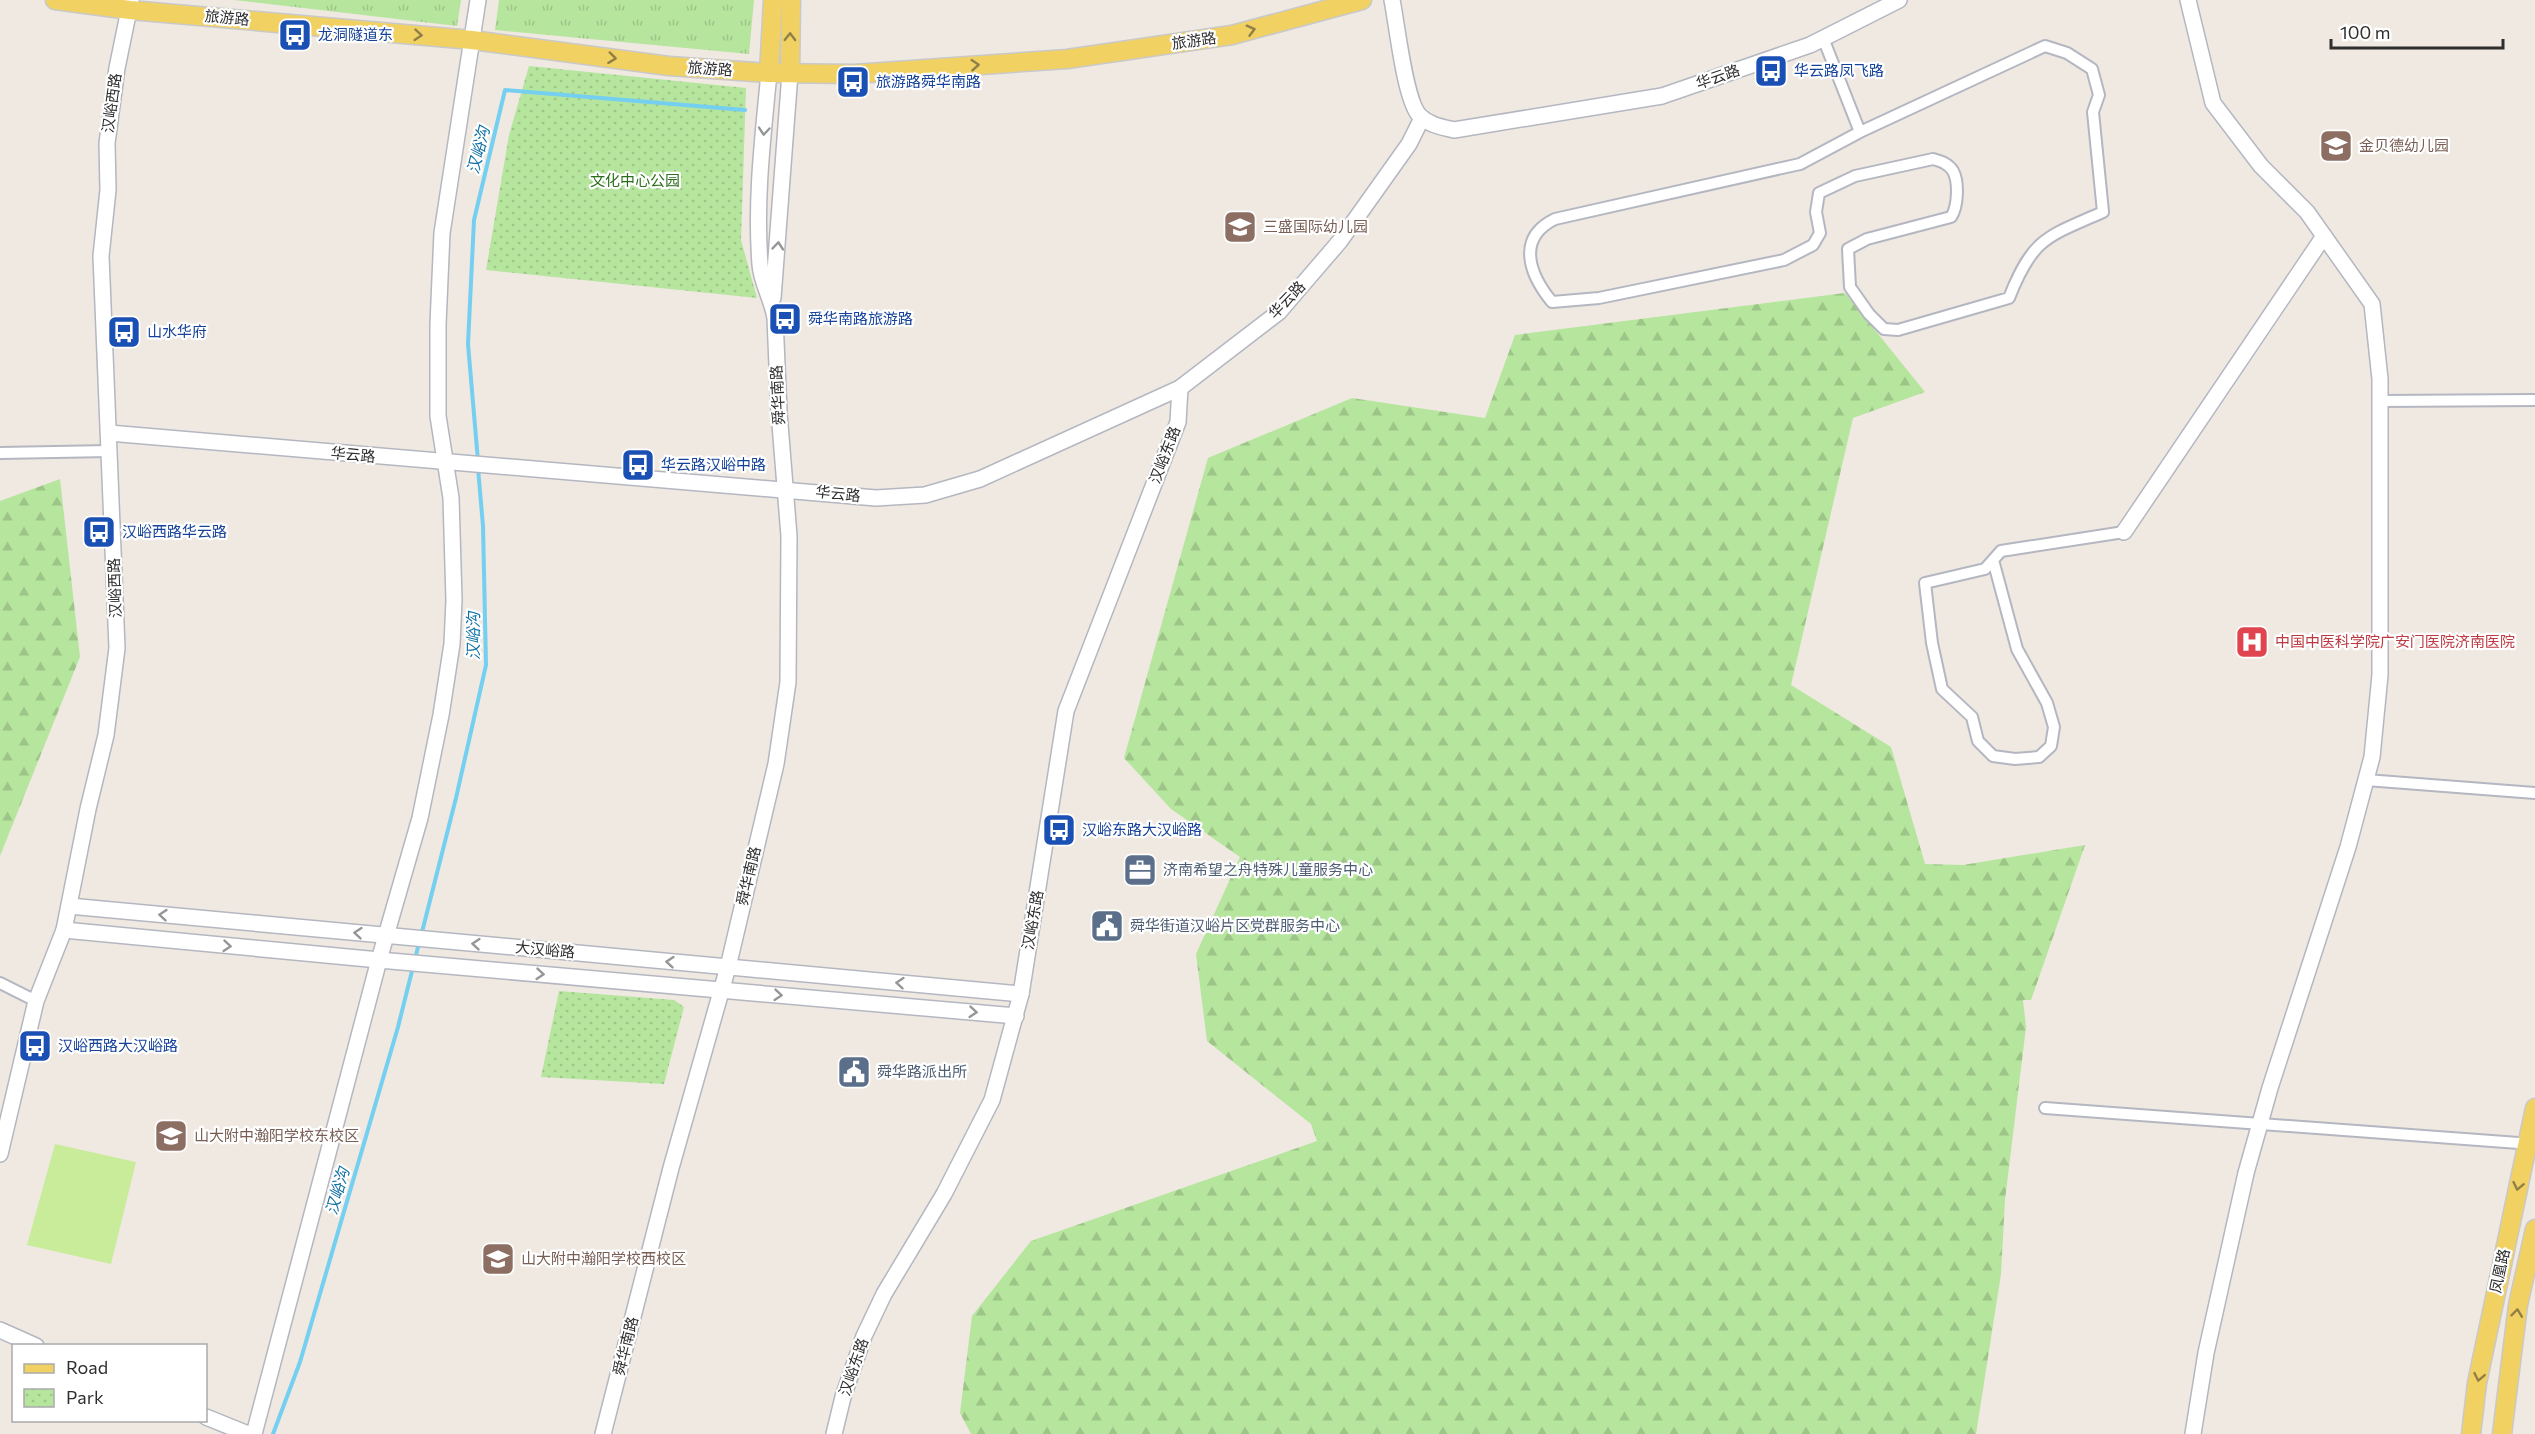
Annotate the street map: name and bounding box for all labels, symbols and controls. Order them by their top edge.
street label: 旅游路 [204,6,250,28]
scale bar [2331,12,2504,50]
bus stop icon: 龙洞隧道东 [277,17,313,53]
text: 100 m [2340,21,2390,43]
place label: 龙洞隧道东 [318,25,393,43]
one-way arrow [1245,25,1256,37]
one-way arrow [414,28,423,41]
street label: 旅游路 [1170,28,1217,52]
one-way arrow [784,32,796,41]
one-way arrow [607,52,616,64]
bus stop icon: 华云路凤飞路 [1753,53,1789,89]
street label: 旅游路 [687,57,733,79]
one-way arrow [970,59,979,72]
street label: 华云路 [1693,60,1742,92]
place label: 华云路凤飞路 [1794,61,1884,79]
bus stop icon: 旅游路舜华南路 [835,64,871,100]
street label: 汉峪西路 [98,72,124,134]
place label: 旅游路舜华南路 [876,72,981,90]
water label: 汉峪沟 [462,122,493,175]
one-way arrow [758,127,771,136]
school or university icon: 金贝德幼儿园 [2318,128,2354,164]
place label: 金贝德幼儿园 [2359,136,2449,154]
park label: 文化中心公园 [590,171,680,189]
school or university icon: 三盛国际幼儿园 [1222,209,1258,245]
place label: 三盛国际幼儿园 [1263,217,1368,235]
one-way arrow [771,241,784,250]
street label: 华云路 [1264,277,1308,322]
bus stop icon: 舜华南路旅游路 [767,301,803,337]
place label: 舜华南路旅游路 [808,309,913,327]
bus stop icon: 山水华府 [106,314,142,350]
place label: 山水华府 [147,322,207,340]
street label: 舜华南路 [766,365,788,425]
street label: 汉峪东路 [1145,423,1183,486]
street label: 华云路 [330,443,376,465]
bus stop icon: 华云路汉峪中路 [620,447,656,483]
place label: 华云路汉峪中路 [661,455,766,473]
street label: 华云路 [815,482,861,504]
bus stop icon: 汉峪西路华云路 [81,514,117,550]
place label: 汉峪西路华云路 [122,522,227,540]
street label: 汉峪西路 [104,558,124,618]
water label: 汉峪沟 [463,610,482,660]
hospital icon: 中国中医科学院广安门医院济南医院 [2234,624,2270,660]
place label: 中国中医科学院广安门医院济南医院 [2275,632,2515,650]
bus stop icon: 汉峪东路大汉峪路 [1041,812,1077,848]
place label: 汉峪东路大汉峪路 [1082,820,1202,838]
street label: 舜华南路 [733,845,764,907]
office icon: 济南希望之舟特殊儿童服务中心 [1122,852,1158,888]
place label: 济南希望之舟特殊儿童服务中心 [1163,860,1373,878]
street label: 汉峪东路 [1018,889,1046,951]
public building icon: 舜华街道汉峪片区党群服务中心 [1089,908,1125,944]
one-way arrow [159,909,168,922]
place label: 舜华街道汉峪片区党群服务中心 [1130,916,1340,934]
one-way arrow [353,927,362,940]
street label: 大汉峪路 [514,937,576,961]
one-way arrow [471,938,480,951]
one-way arrow [222,939,232,952]
one-way arrow [665,956,674,969]
one-way arrow [535,967,545,980]
one-way arrow [895,977,904,990]
one-way arrow [774,988,783,1001]
one-way arrow [968,1005,977,1018]
bus stop icon: 汉峪西路大汉峪路 [17,1028,53,1064]
place label: 汉峪西路大汉峪路 [58,1036,178,1054]
public building icon: 舜华路派出所 [836,1054,872,1090]
place label: 舜华路派出所 [877,1062,967,1080]
school or university icon: 山大附中瀚阳学校东校区 [153,1118,189,1154]
place label: 山大附中瀚阳学校东校区 [194,1126,359,1144]
water label: 汉峪沟 [321,1163,353,1217]
one-way arrow [2512,1181,2525,1191]
school or university icon: 山大附中瀚阳学校西校区 [480,1241,516,1277]
street label: 凤凰路 [2486,1247,2513,1295]
place label: 山大附中瀚阳学校西校区 [521,1249,686,1267]
one-way arrow [2510,1309,2523,1318]
street label: 舜华南路 [609,1314,641,1377]
street label: 汉峪东路 [835,1335,871,1398]
legend [12,1344,207,1422]
text: Road [66,1356,108,1378]
one-way arrow [2473,1372,2486,1382]
text: Park [66,1386,104,1408]

